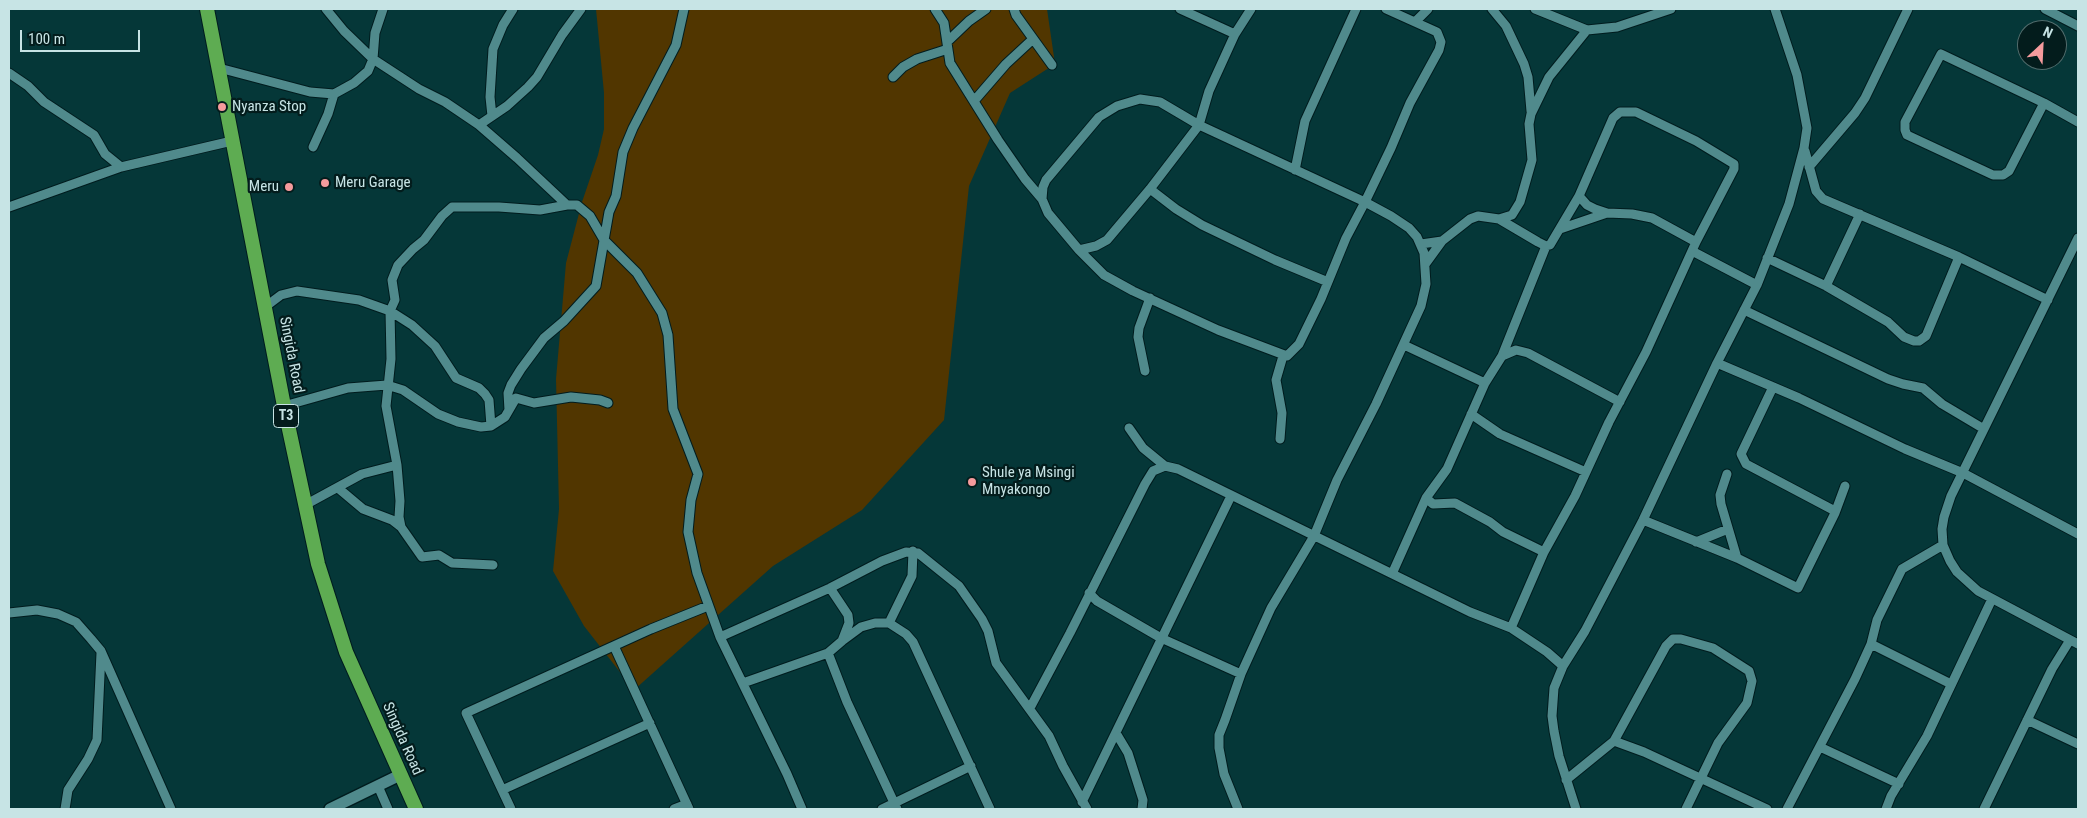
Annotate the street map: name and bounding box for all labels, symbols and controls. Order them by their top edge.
scale bar [22,20,142,52]
north arrow [2017,20,2067,70]
text: N [2041,23,2055,41]
text: 100 m [28,30,65,48]
place label: Nyanza Stop [232,98,306,116]
marker: Nyanza Stop [216,101,228,113]
place label: Meru Garage [335,174,411,192]
marker: Meru Garage [319,177,331,189]
place label: Meru [249,178,279,196]
marker: Meru [283,181,295,193]
street label: Singida Road [275,315,307,395]
road number: T3 [274,404,298,428]
place label: Shule ya Msingi Mnyakongo [982,464,1075,499]
marker: Shule ya Msingi Mnyakongo [966,476,978,488]
street label: Singida Road [378,700,426,778]

